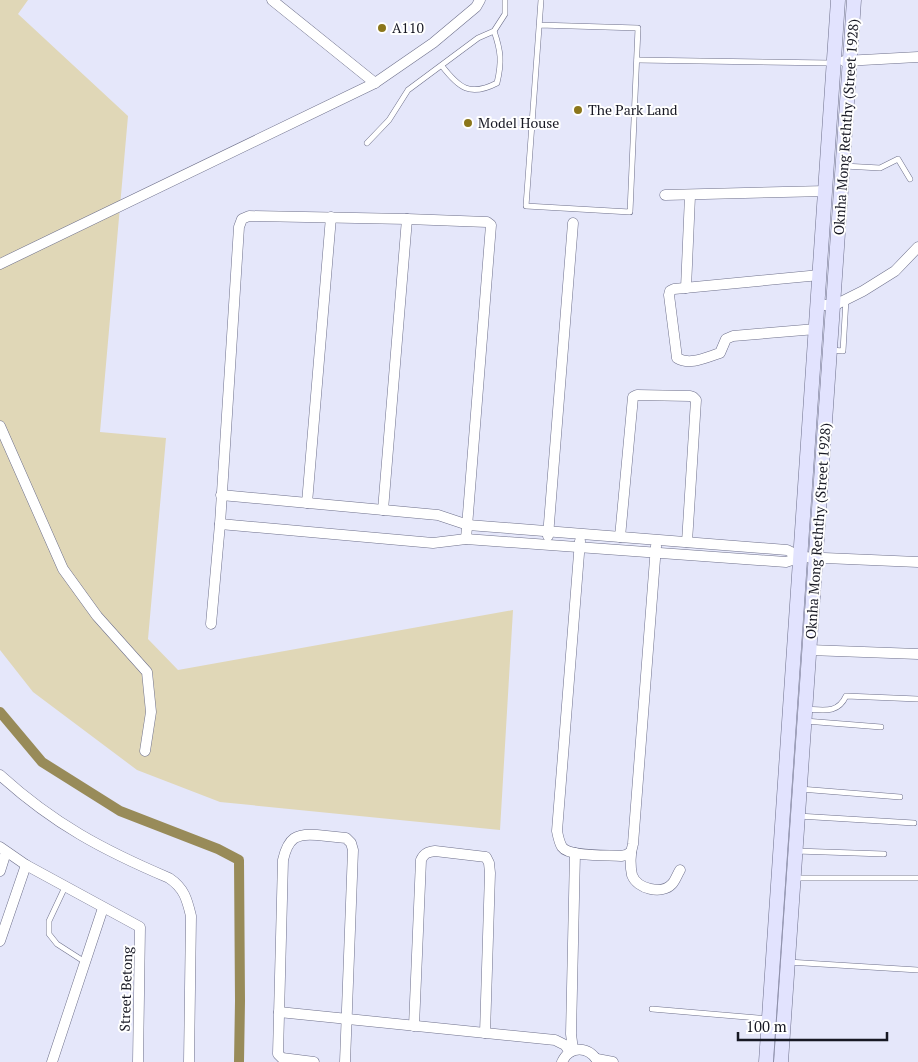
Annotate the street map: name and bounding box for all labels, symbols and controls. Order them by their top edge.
place label: A110 [392,18,424,37]
street label: Oknha Mong Reththy (Street 1928) [828,18,863,236]
marker: A110 [376,22,388,34]
place label: The Park Land [588,100,678,119]
marker: The Park Land [572,104,584,116]
place label: Model House [478,113,559,132]
marker: Model House [462,117,474,129]
street label: Oknha Mong Reththy (Street 1928) [800,422,835,640]
street label: Street Betong [115,946,137,1032]
scale bar [738,1010,887,1042]
text: 100 m [746,1016,787,1036]

